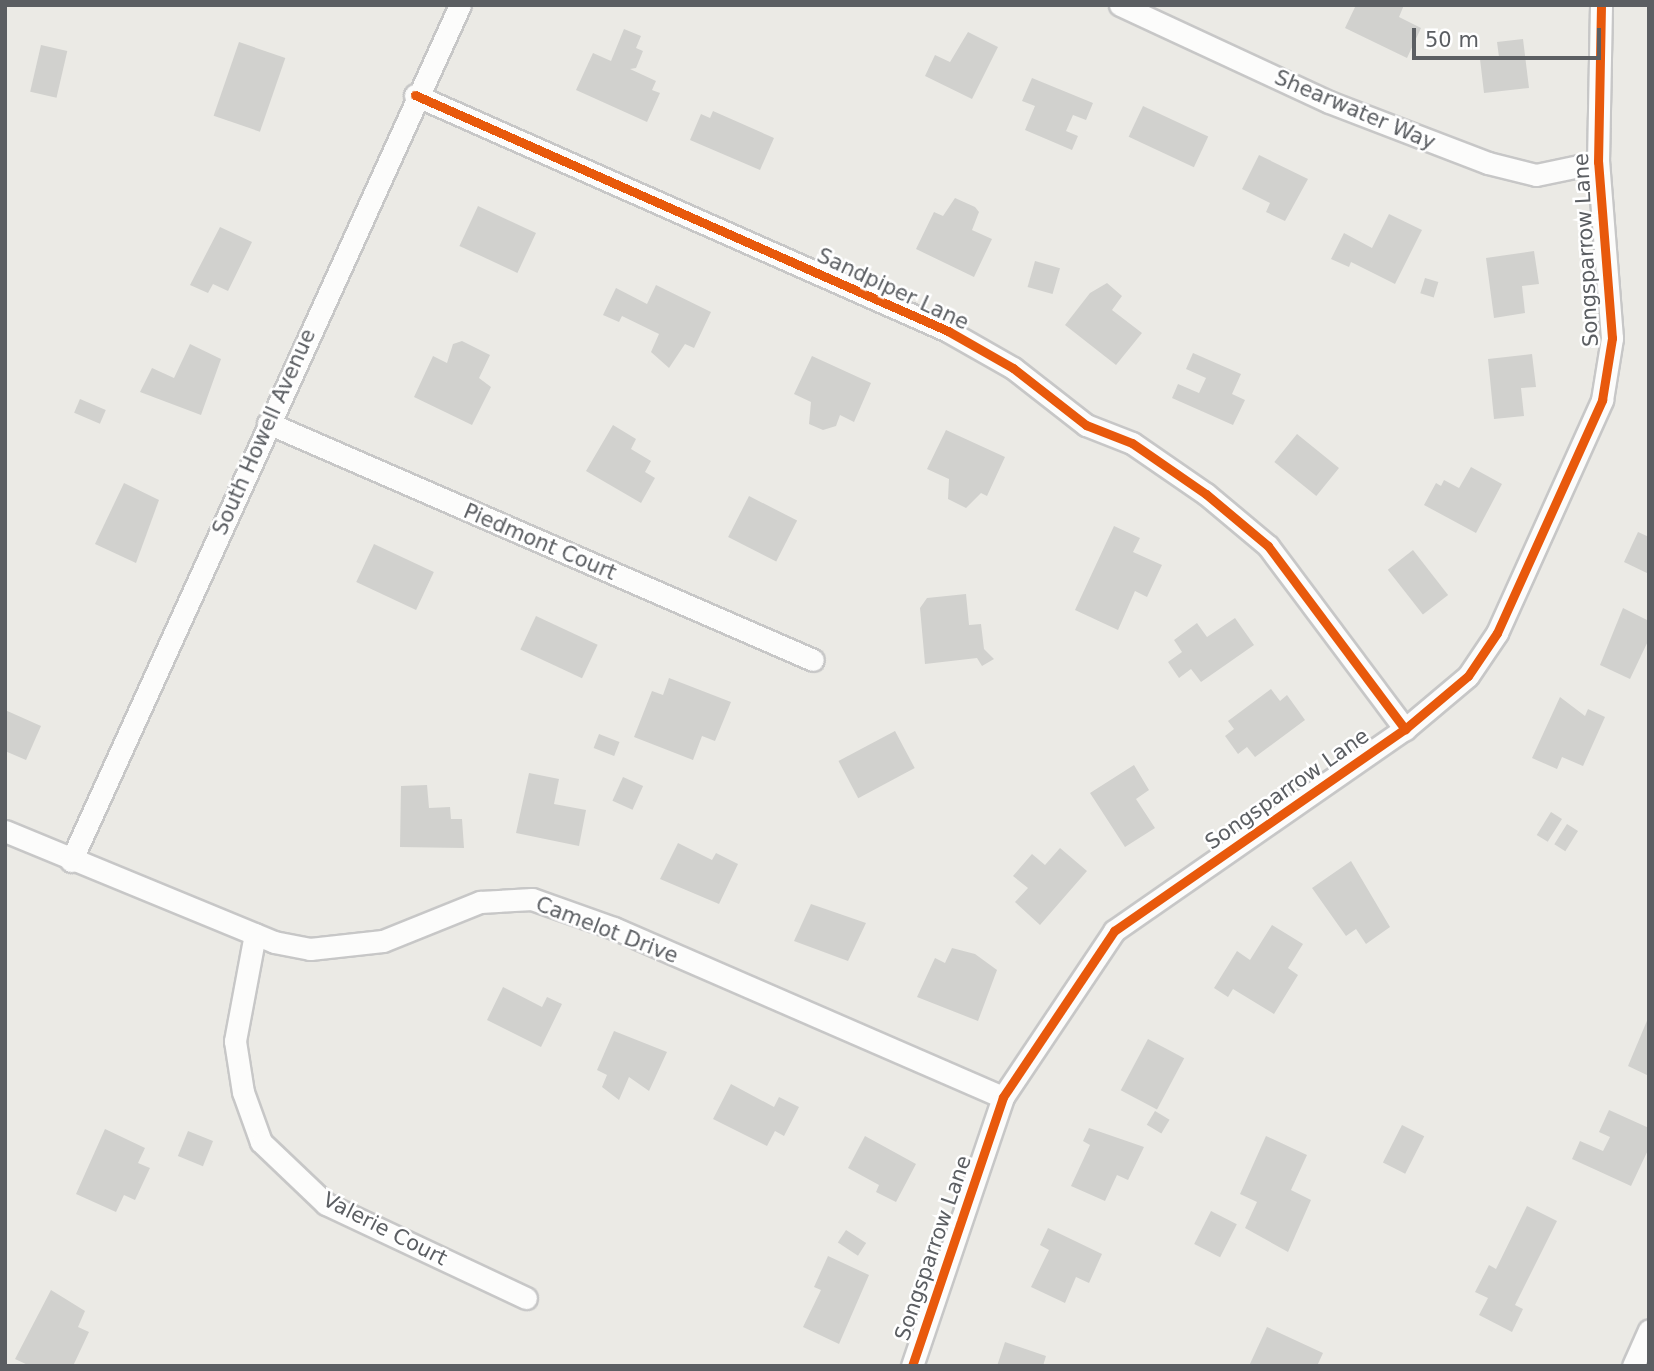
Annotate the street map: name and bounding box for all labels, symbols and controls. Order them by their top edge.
scale bar [1416,14,1605,58]
text: 50 m [1425,28,1479,52]
street label: Shearwater Way [1271,65,1439,155]
street label: Songsparrow Lane [1568,153,1604,347]
street label: Sandpiper Lane [813,243,973,335]
street label: South Howell Avenue [207,325,321,539]
street label: Piedmont Court [460,498,620,586]
street label: Songsparrow Lane [1200,723,1374,855]
street label: Camelot Drive [532,891,682,969]
street label: Songsparrow Lane [890,1152,976,1344]
street label: Valerie Court [319,1187,451,1271]

